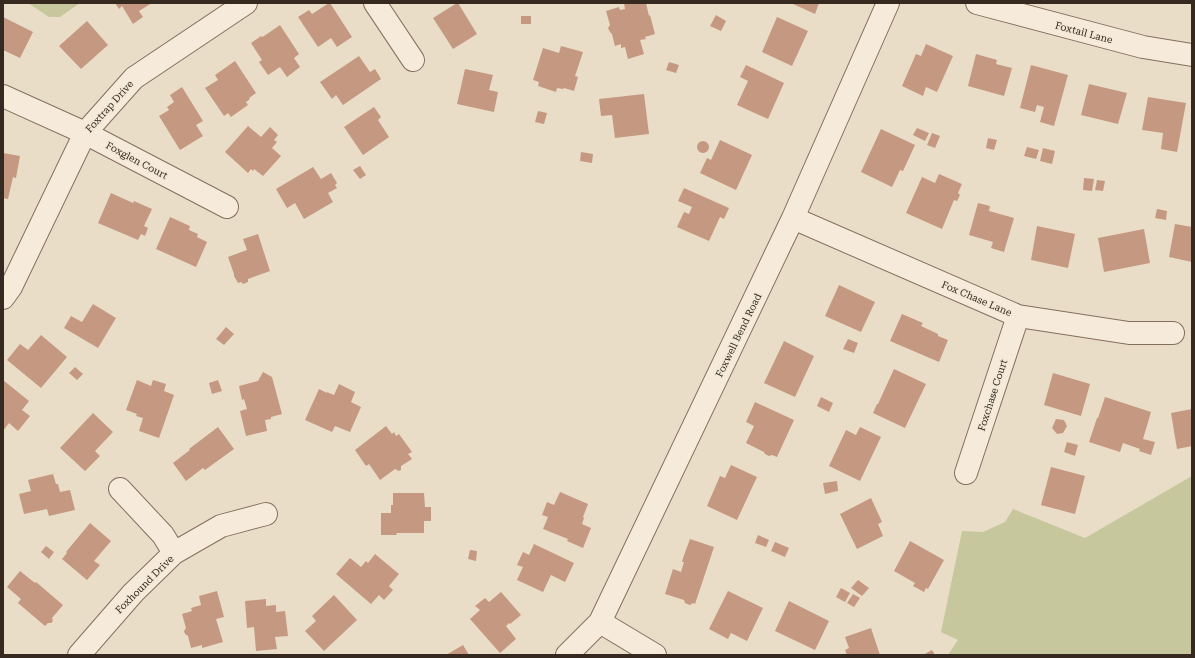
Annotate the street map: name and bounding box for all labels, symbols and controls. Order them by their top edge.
street label: Foxtail Lane [1054,20,1114,46]
street label: Foxtrap Drive [83,78,136,135]
street label: Foxglen Court [104,140,170,181]
street label: Fox Chase Lane [940,279,1014,318]
street label: Foxwell Bend Road [713,291,764,379]
street label: Foxchase Court [976,358,1009,432]
street label: Foxhound Drive [113,553,176,616]

